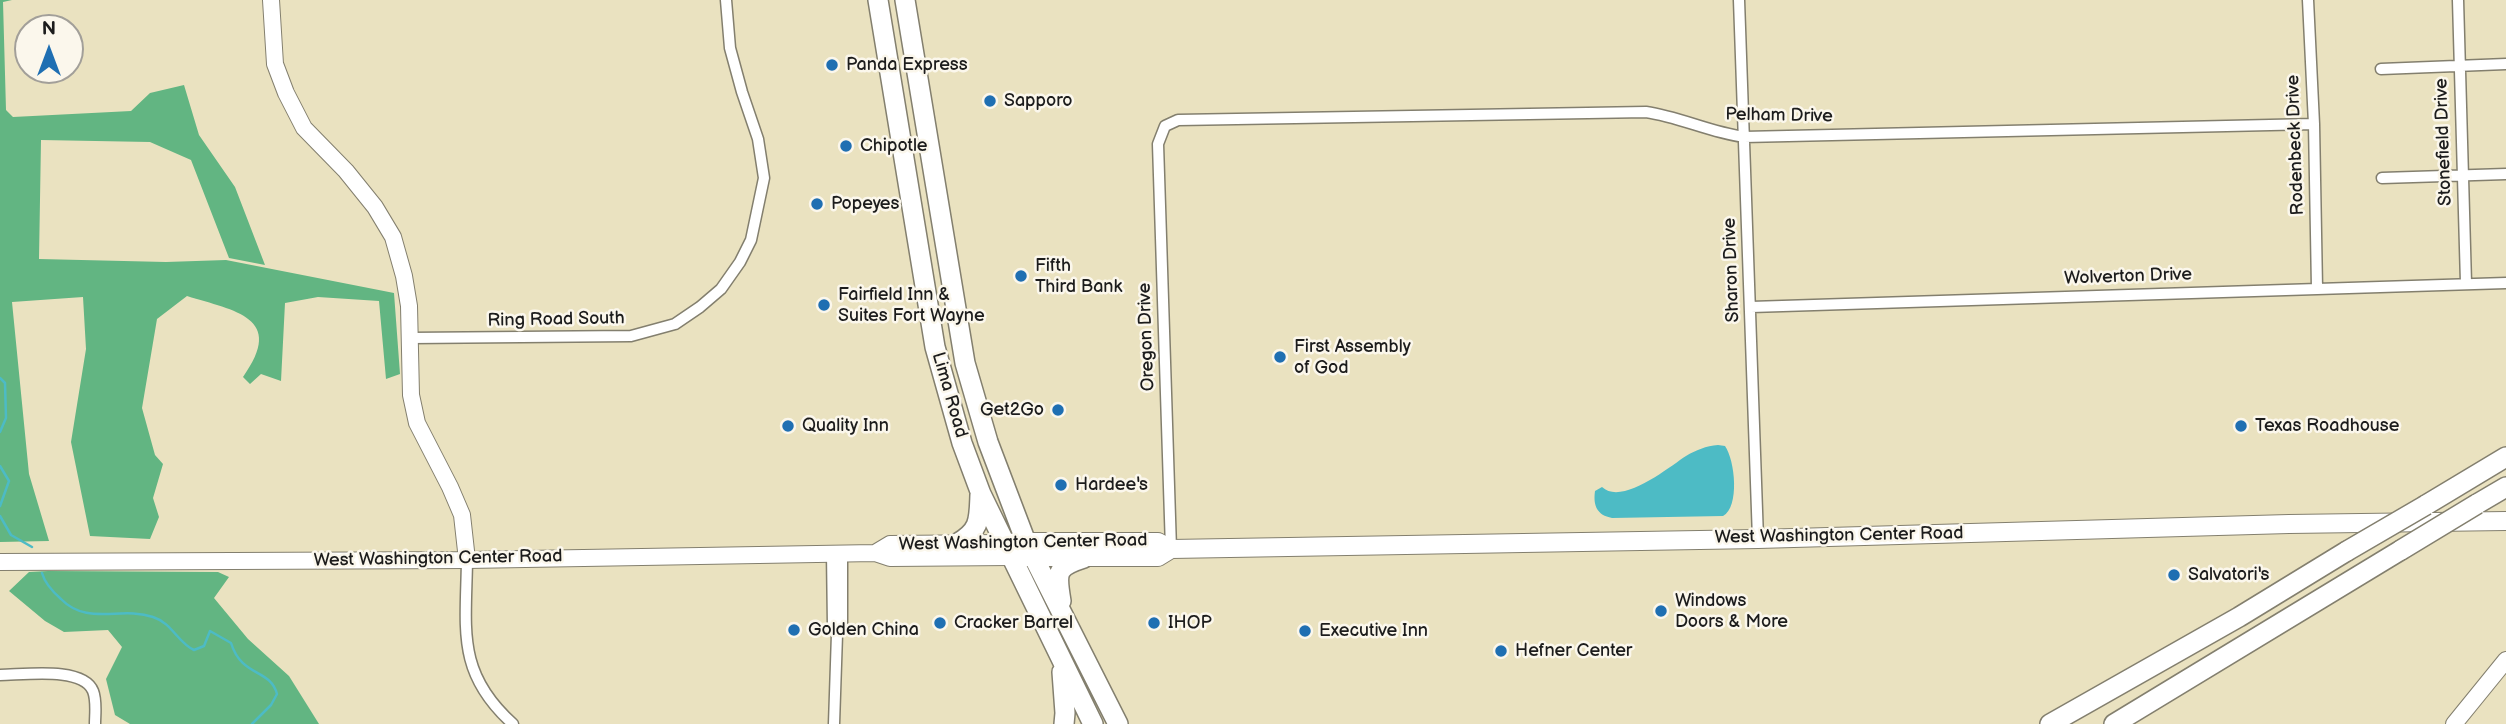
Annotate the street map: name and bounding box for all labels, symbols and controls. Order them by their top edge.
north arrow [14,14,84,84]
text: N [42,18,56,41]
place label: Panda Express [846,54,968,76]
marker: Panda Express [824,57,840,73]
street label: Rodenbeck Drive [2283,74,2309,216]
street label: Stonefield Drive [2431,78,2457,206]
place label: Sapporo [1004,90,1073,112]
marker: Sapporo [982,93,998,109]
street label: Pelham Drive [1725,104,1833,128]
place label: Chipotle [860,135,927,157]
marker: Chipotle [838,138,854,154]
place label: Popeyes [831,193,899,215]
marker: Popeyes [809,196,825,212]
street label: Sharon Drive [1719,217,1745,323]
place label: Fifth Third Bank [1035,255,1122,298]
street label: Wolverton Drive [2064,264,2192,290]
marker: Fifth Third Bank [1013,268,1029,284]
street label: Oregon Drive [1134,282,1160,392]
place label: Fairfield Inn & Suites Fort Wayne [838,284,985,326]
marker: Fairfield Inn & Suites Fort Wayne [816,297,832,313]
street label: Ring Road South [487,308,625,332]
place label: First Assembly of God [1294,336,1411,378]
marker: First Assembly of God [1272,349,1288,365]
street label: Lima Road [926,350,972,440]
place label: Get2Go [980,399,1044,421]
marker: Get2Go [1050,402,1066,418]
place label: Quality Inn [802,415,889,437]
place label: Texas Roadhouse [2255,415,2399,437]
marker: Quality Inn [780,418,796,434]
marker: Texas Roadhouse [2233,418,2249,434]
place label: Hardee's [1075,474,1148,496]
marker: Hardee's [1053,477,1069,493]
street label: West Washington Center Road [1714,523,1964,549]
street label: West Washington Center Road [898,530,1148,556]
street label: West Washington Center Road [313,546,563,572]
place label: Salvatori's [2188,564,2269,586]
marker: Salvatori's [2166,567,2182,583]
place label: Windows Doors & More [1675,590,1788,632]
marker: Windows Doors & More [1653,603,1669,619]
place label: Cracker Barrel [954,612,1073,634]
place label: IHOP [1168,612,1212,634]
marker: Cracker Barrel [932,615,948,631]
marker: IHOP [1146,615,1162,631]
place label: Golden China [808,619,919,641]
place label: Executive Inn [1319,620,1428,642]
marker: Golden China [786,622,802,638]
marker: Executive Inn [1297,623,1313,639]
place label: Hefner Center [1515,640,1632,662]
marker: Hefner Center [1493,643,1509,659]

